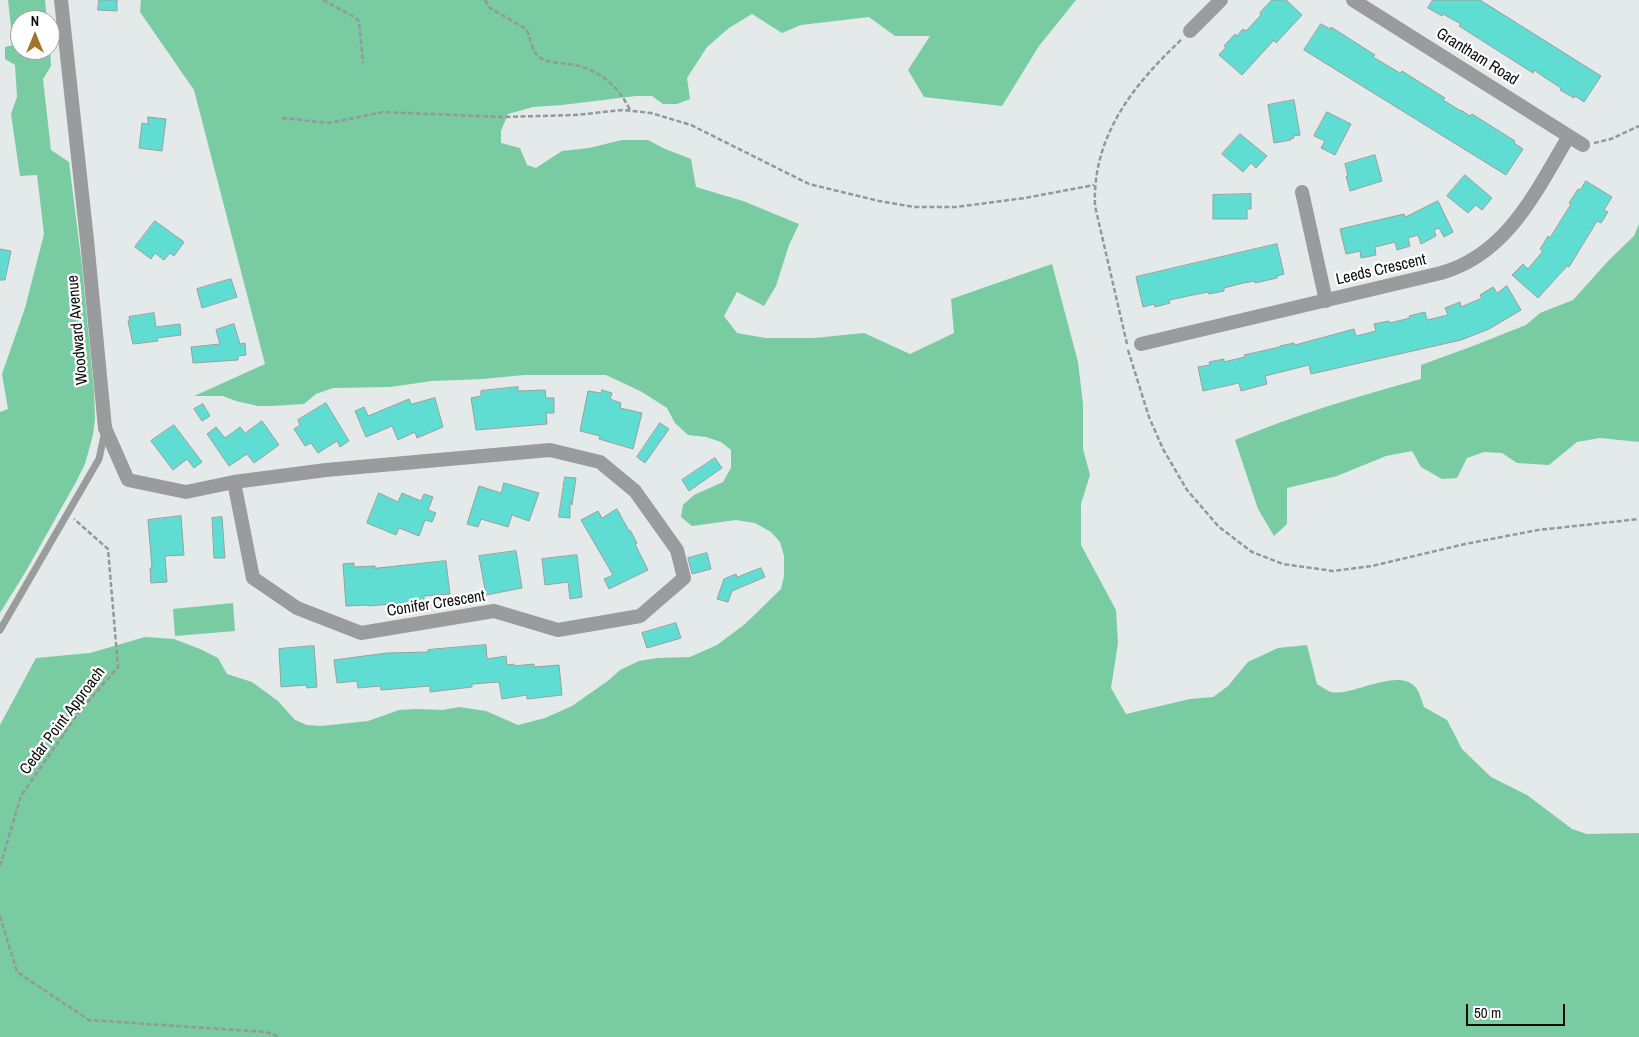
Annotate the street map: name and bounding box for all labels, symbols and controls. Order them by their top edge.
north arrow [10,10,60,60]
text: N [31,12,39,30]
street label: Grantham Road [1432,24,1522,90]
street label: Leeds Crescent [1334,250,1428,290]
street label: Woodward Avenue [64,274,92,386]
street label: Conifer Crescent [386,587,486,621]
street label: Cedar Point Approach [16,663,110,779]
scale bar [1469,994,1568,1026]
text: 50 m [1474,1002,1501,1023]

